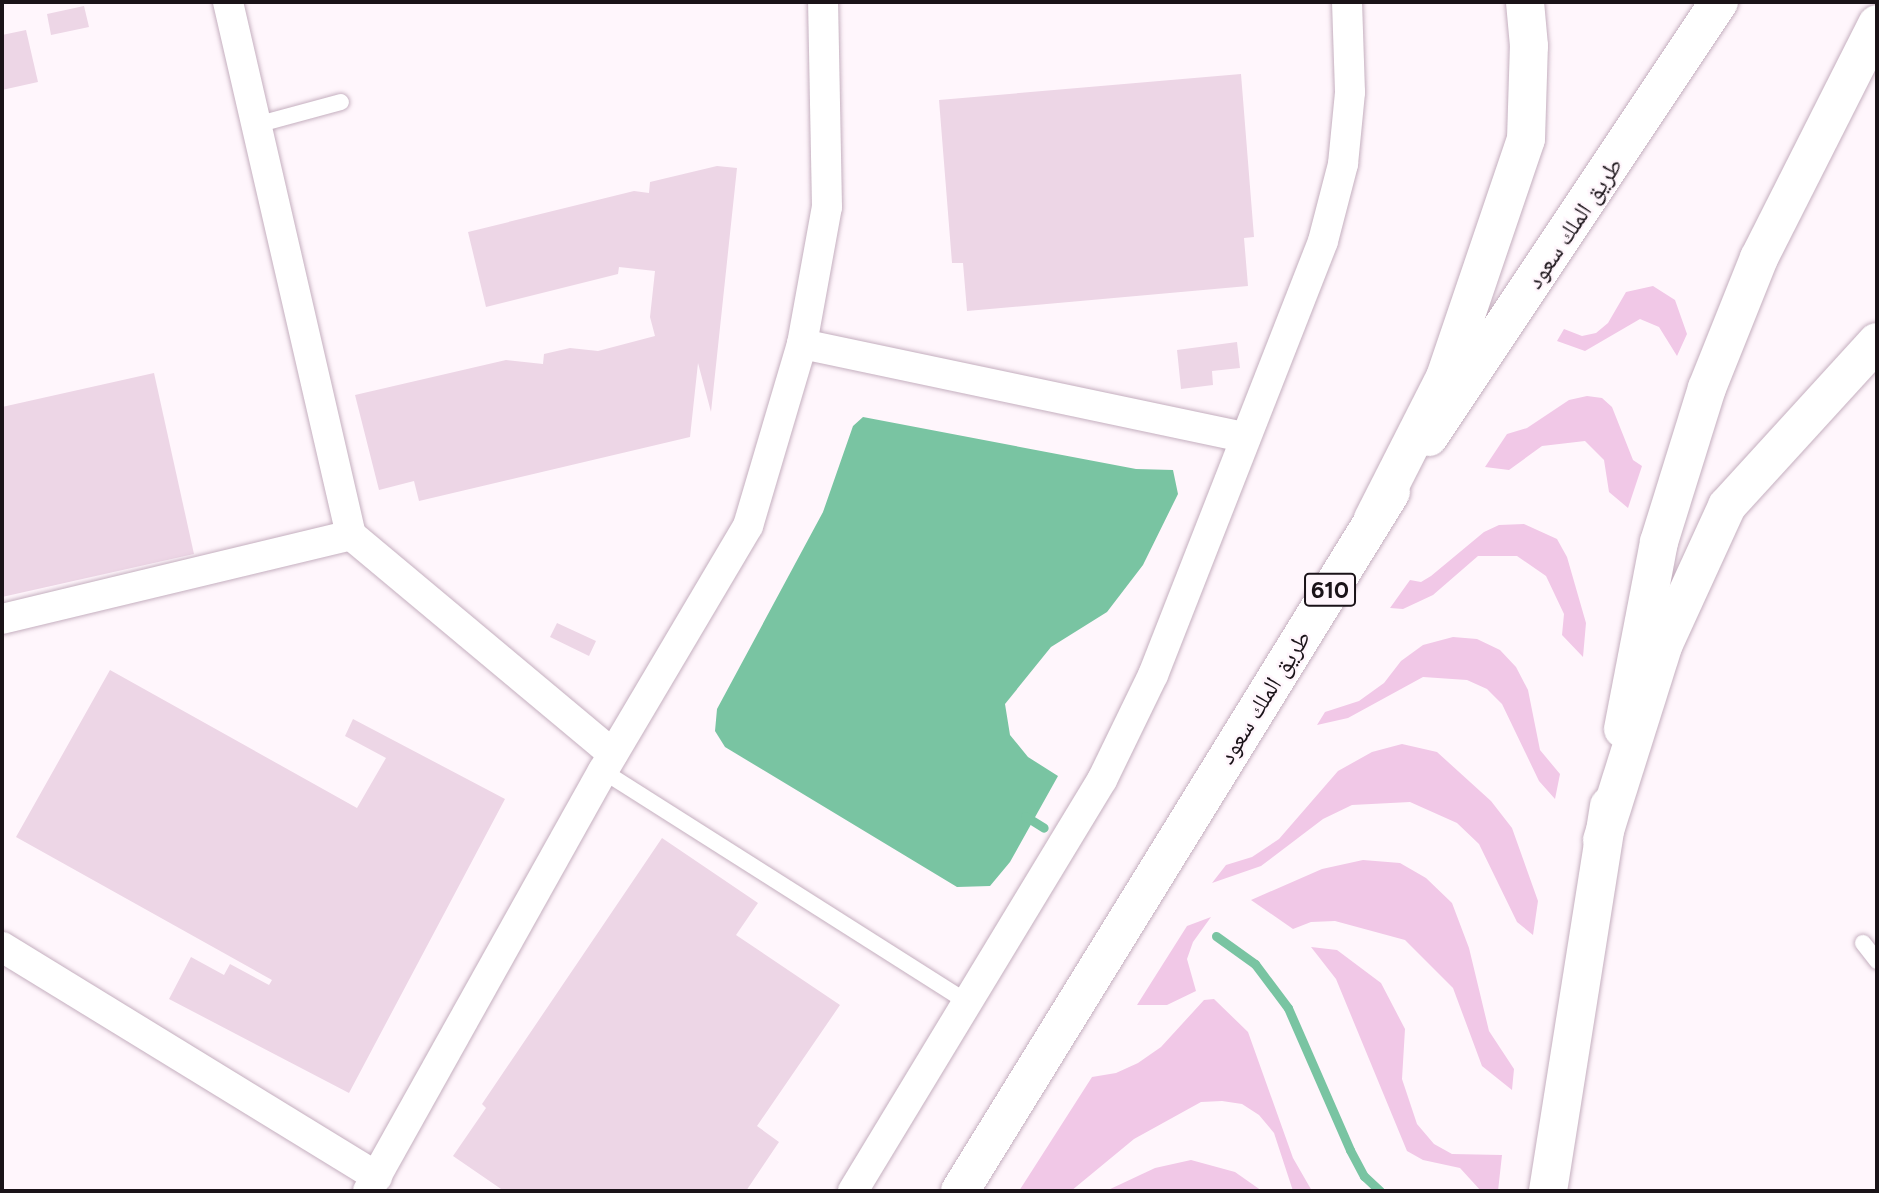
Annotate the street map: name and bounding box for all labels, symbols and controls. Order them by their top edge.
street label: طريق الملك سعود [1520,152,1628,294]
road number: 610 [1304,570,1356,610]
street label: طريق الملك سعود [1211,625,1317,769]

